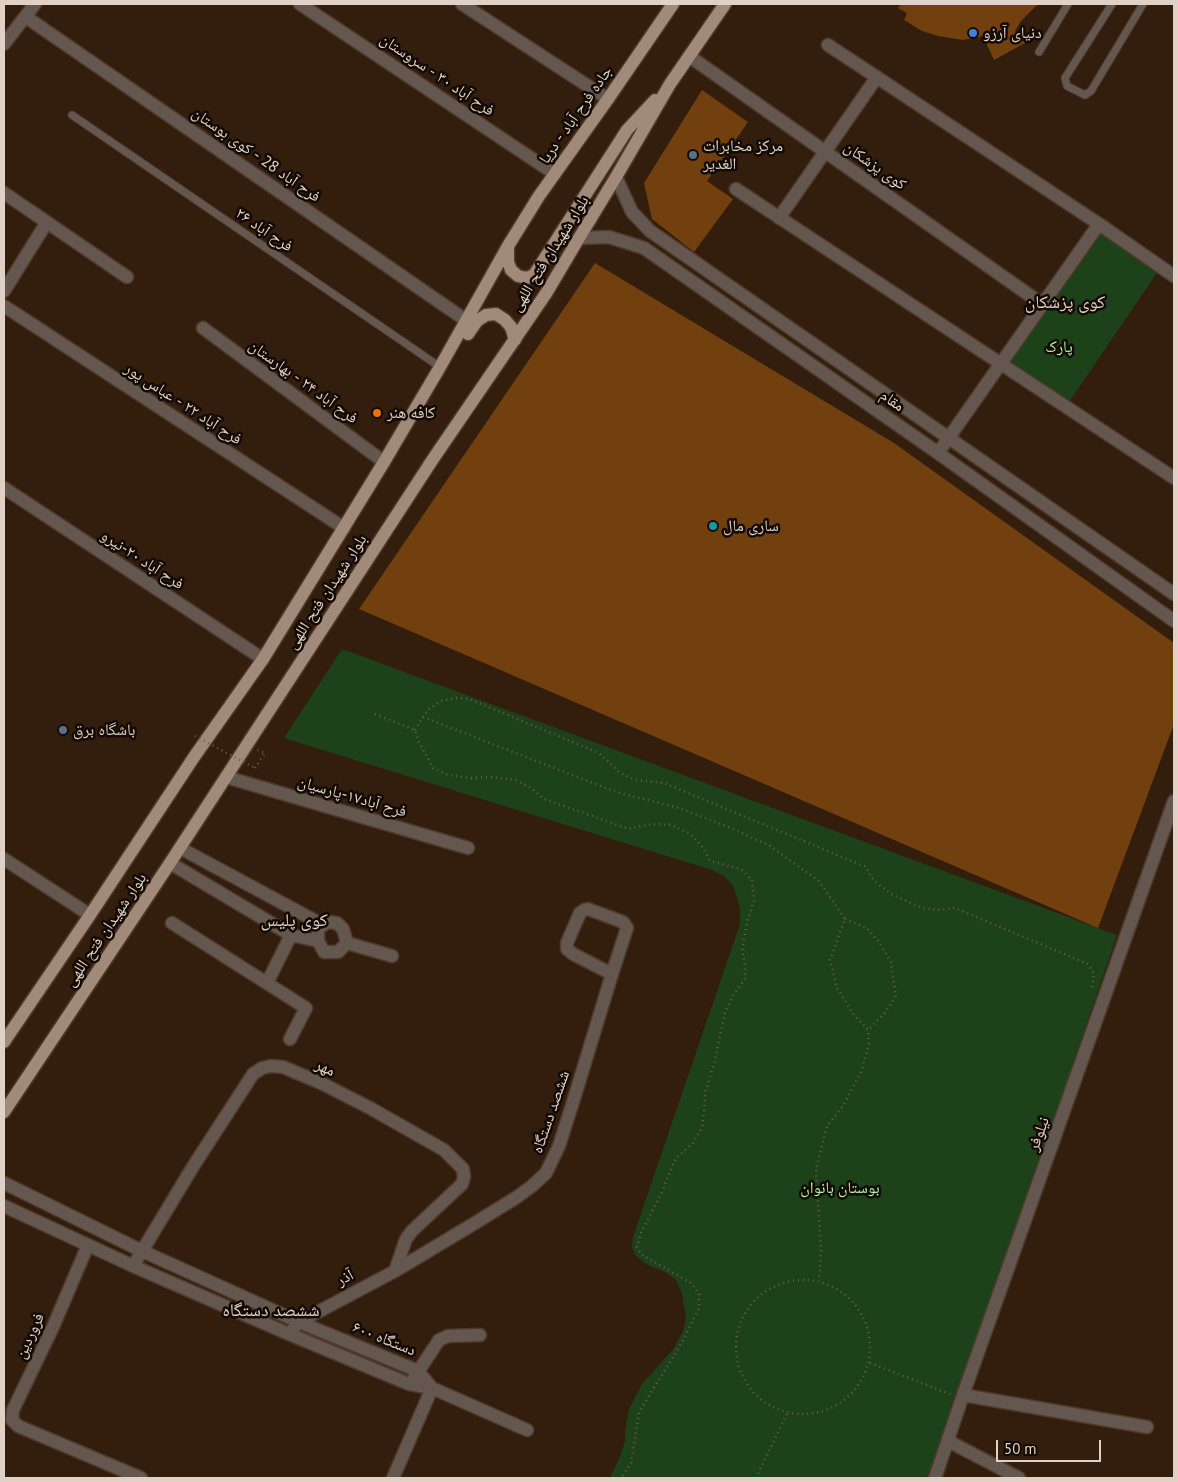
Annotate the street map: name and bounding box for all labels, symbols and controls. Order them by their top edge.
place label: دنیای آرزو [983,23,1042,43]
marker: دنیای آرزو [967,27,979,39]
street label: فرح آباد ۳۰ - سروستان [376,30,498,120]
street label: جاده فرح آباد - دریا [535,62,617,168]
street label: فرح آباد 28 - کوی بوستان [188,103,324,207]
place label: مرکز مخابرات الغدیر [703,136,783,174]
street label: کوی پزشکان [840,138,910,194]
marker: مرکز مخابرات الغدیر [687,149,699,161]
street label: بلوار شهیدان فتح اللهی [507,192,593,316]
street label: فرح آباد ۲۶ [232,204,296,256]
district label: کوی پزشکان [1025,292,1105,314]
street label: فرح آباد ۲۴ - بهارستان [245,336,361,428]
park label: پارک [1045,337,1073,357]
street label: فرح آباد ۲۲ - عباس پور [121,359,245,449]
street label: مقام [876,386,908,416]
place label: کافه هنر [387,403,435,423]
marker: کافه هنر [371,407,383,419]
place label: ساری مال [723,516,779,536]
marker: ساری مال [707,520,719,532]
street label: فرح آباد ۲۰-نیرو [97,526,187,594]
street label: بلوار شهیدان فتح اللهی [283,531,371,653]
place label: باشگاه برق [73,720,135,740]
marker: باشگاه برق [57,724,69,736]
street label: فرح آباد۱۷-پارسیان [295,772,409,822]
street label: بلوار شهیدان فتح اللهی [61,869,151,991]
district label: کوی پلیس [260,910,328,932]
street label: مهر [312,1055,338,1081]
street label: ششصد دستگاه [528,1068,574,1156]
street label: نیلوفر [1024,1114,1054,1154]
park label: بوستان بانوان [800,1178,880,1198]
street label: آذر [333,1266,357,1290]
district label: ششصد دستگاه [222,1300,320,1322]
street label: فروردین [11,1310,49,1362]
street label: ۶۰۰ دستگاه [350,1318,418,1360]
scale bar [998,1430,1103,1462]
text: 50 m [1004,1439,1037,1458]

